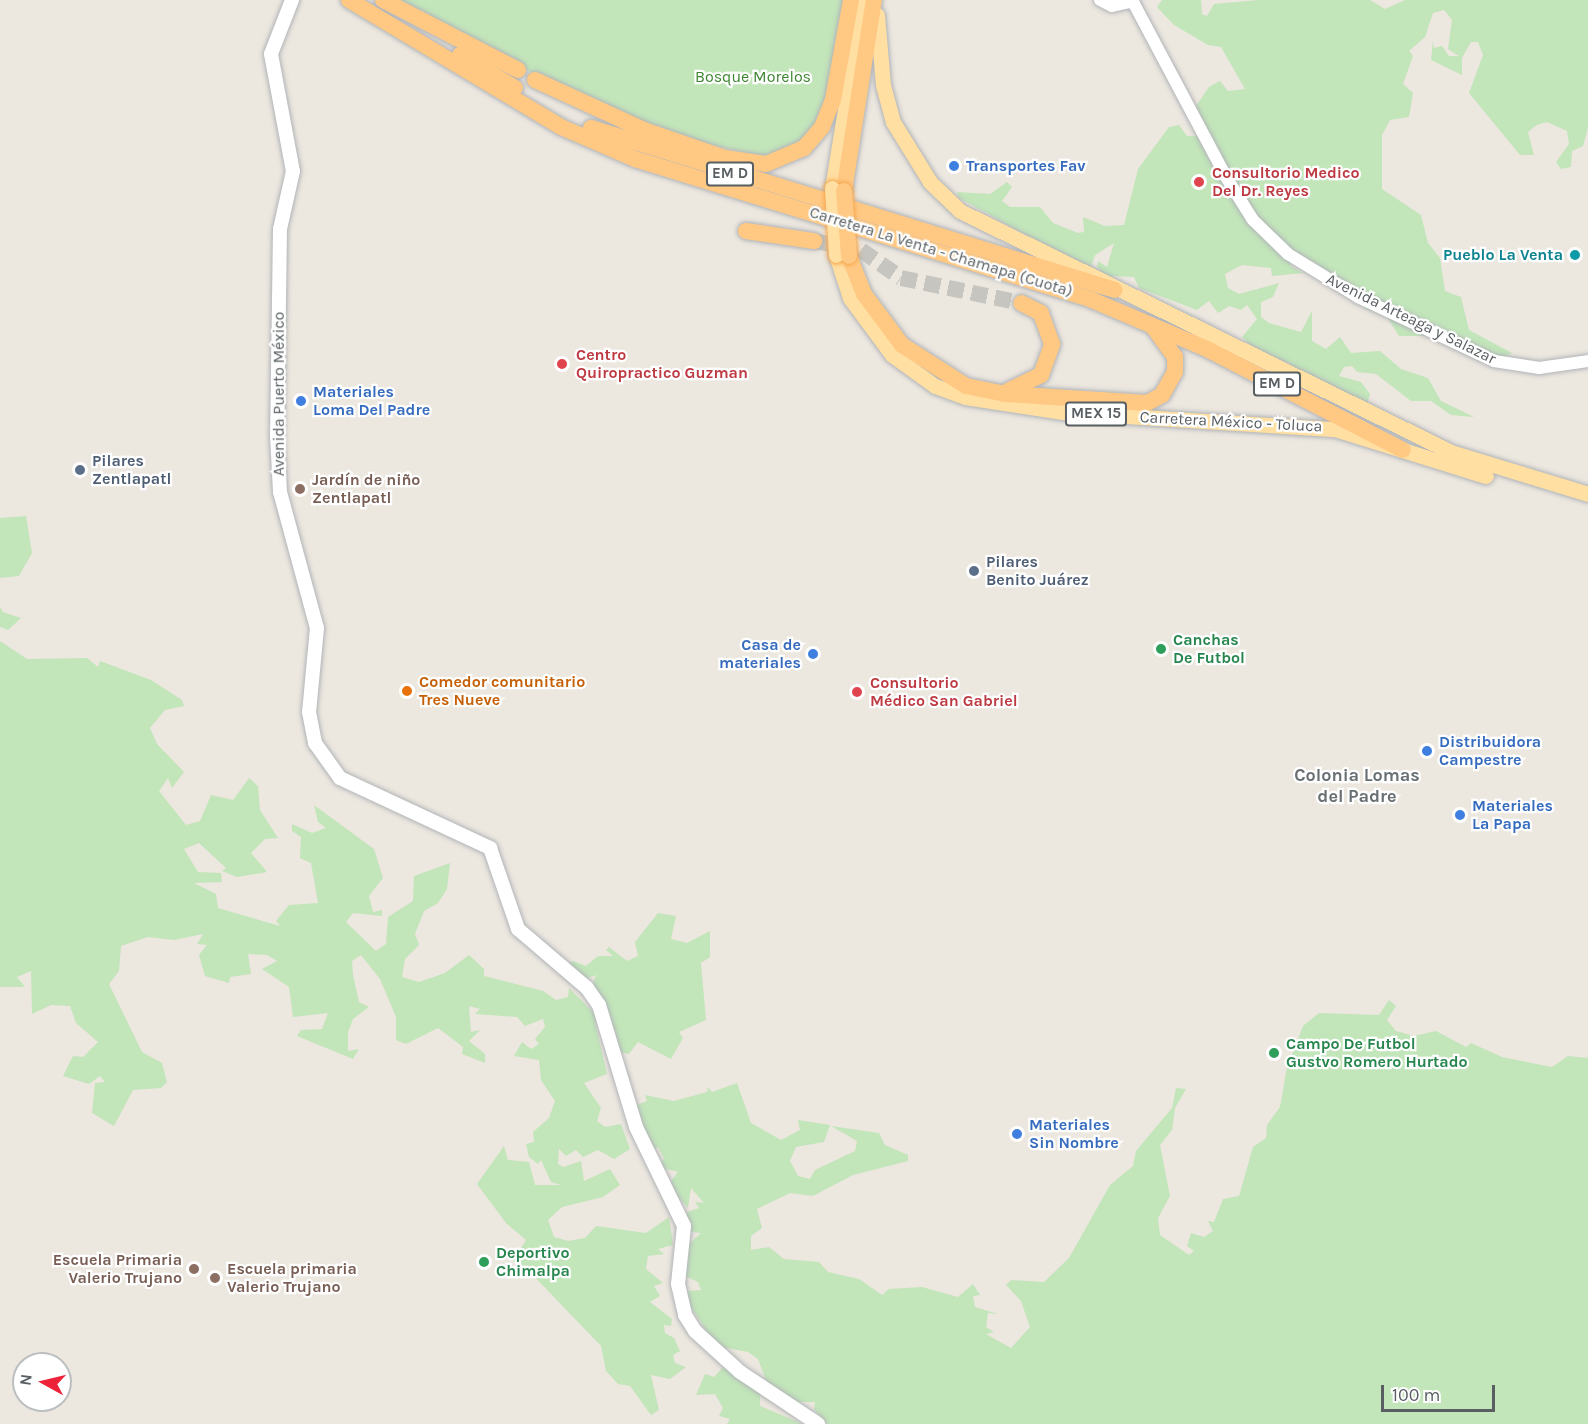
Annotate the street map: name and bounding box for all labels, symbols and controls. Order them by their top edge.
park label: Bosque Morelos [695,67,811,87]
place label: Transportes Fav [966,156,1086,176]
marker: Transportes Fav [947,159,961,173]
road number: EM D [704,162,756,186]
place label: Consultorio Medico Del Dr. Reyes [1212,163,1360,201]
marker: Consultorio Medico Del Dr. Reyes [1190,173,1208,191]
street label: Carretera La Venta - Chamapa (Cuota) [807,203,1075,301]
place label: Pueblo La Venta [1443,245,1563,265]
marker: Pueblo La Venta [1568,248,1582,262]
street label: Avenida Arteaga y Salazar [1323,270,1499,368]
street label: Avenida Puerto México [269,312,289,476]
place label: Centro Quiropractico Guzman [576,345,748,383]
marker: Centro Quiropractico Guzman [553,355,571,373]
road number: EM D [1252,372,1302,396]
place label: Materiales Loma Del Padre [313,382,430,420]
marker: Materiales Loma Del Padre [294,394,308,408]
road number: MEX 15 [1064,402,1128,426]
street label: Carretera México - Toluca [1139,408,1323,436]
place label: Pilares Zentlapatl [92,451,171,489]
marker: Pilares Zentlapatl [73,463,87,477]
place label: Jardín de niño Zentlapatl [312,470,420,508]
marker: Jardín de niño Zentlapatl [293,482,307,496]
place label: Pilares Benito Juárez [986,552,1089,590]
marker: Pilares Benito Juárez [967,564,981,578]
place label: Canchas De Futbol [1173,630,1245,668]
place label: Casa de materiales [719,635,801,673]
marker: Canchas De Futbol [1154,642,1168,656]
marker: Casa de materiales [806,647,820,661]
place label: Comedor comunitario Tres Nueve [419,672,585,710]
place label: Consultorio Médico San Gabriel [870,673,1018,711]
marker: Consultorio Médico San Gabriel [848,683,866,701]
marker: Comedor comunitario Tres Nueve [400,684,414,698]
place label: Distribuidora Campestre [1439,732,1541,770]
marker: Distribuidora Campestre [1420,744,1434,758]
district label: Colonia Lomas del Padre [1294,765,1420,808]
place label: Materiales La Papa [1472,796,1553,834]
marker: Materiales La Papa [1453,808,1467,822]
place label: Campo De Futbol Gustvo Romero Hurtado [1286,1034,1468,1072]
marker: Campo De Futbol Gustvo Romero Hurtado [1267,1046,1281,1060]
place label: Materiales Sin Nombre [1029,1115,1119,1153]
marker: Materiales Sin Nombre [1010,1127,1024,1141]
place label: Deportivo Chimalpa [496,1243,570,1281]
place label: Escuela Primaria Valerio Trujano [53,1250,182,1288]
marker: Deportivo Chimalpa [477,1255,491,1269]
place label: Escuela primaria Valerio Trujano [227,1259,357,1297]
marker: Escuela Primaria Valerio Trujano [187,1262,201,1276]
marker: Escuela primaria Valerio Trujano [208,1271,222,1285]
north arrow [12,1352,72,1412]
text: N [15,1373,36,1387]
scale bar [1384,1373,1498,1411]
text: 100 m [1392,1384,1440,1406]

